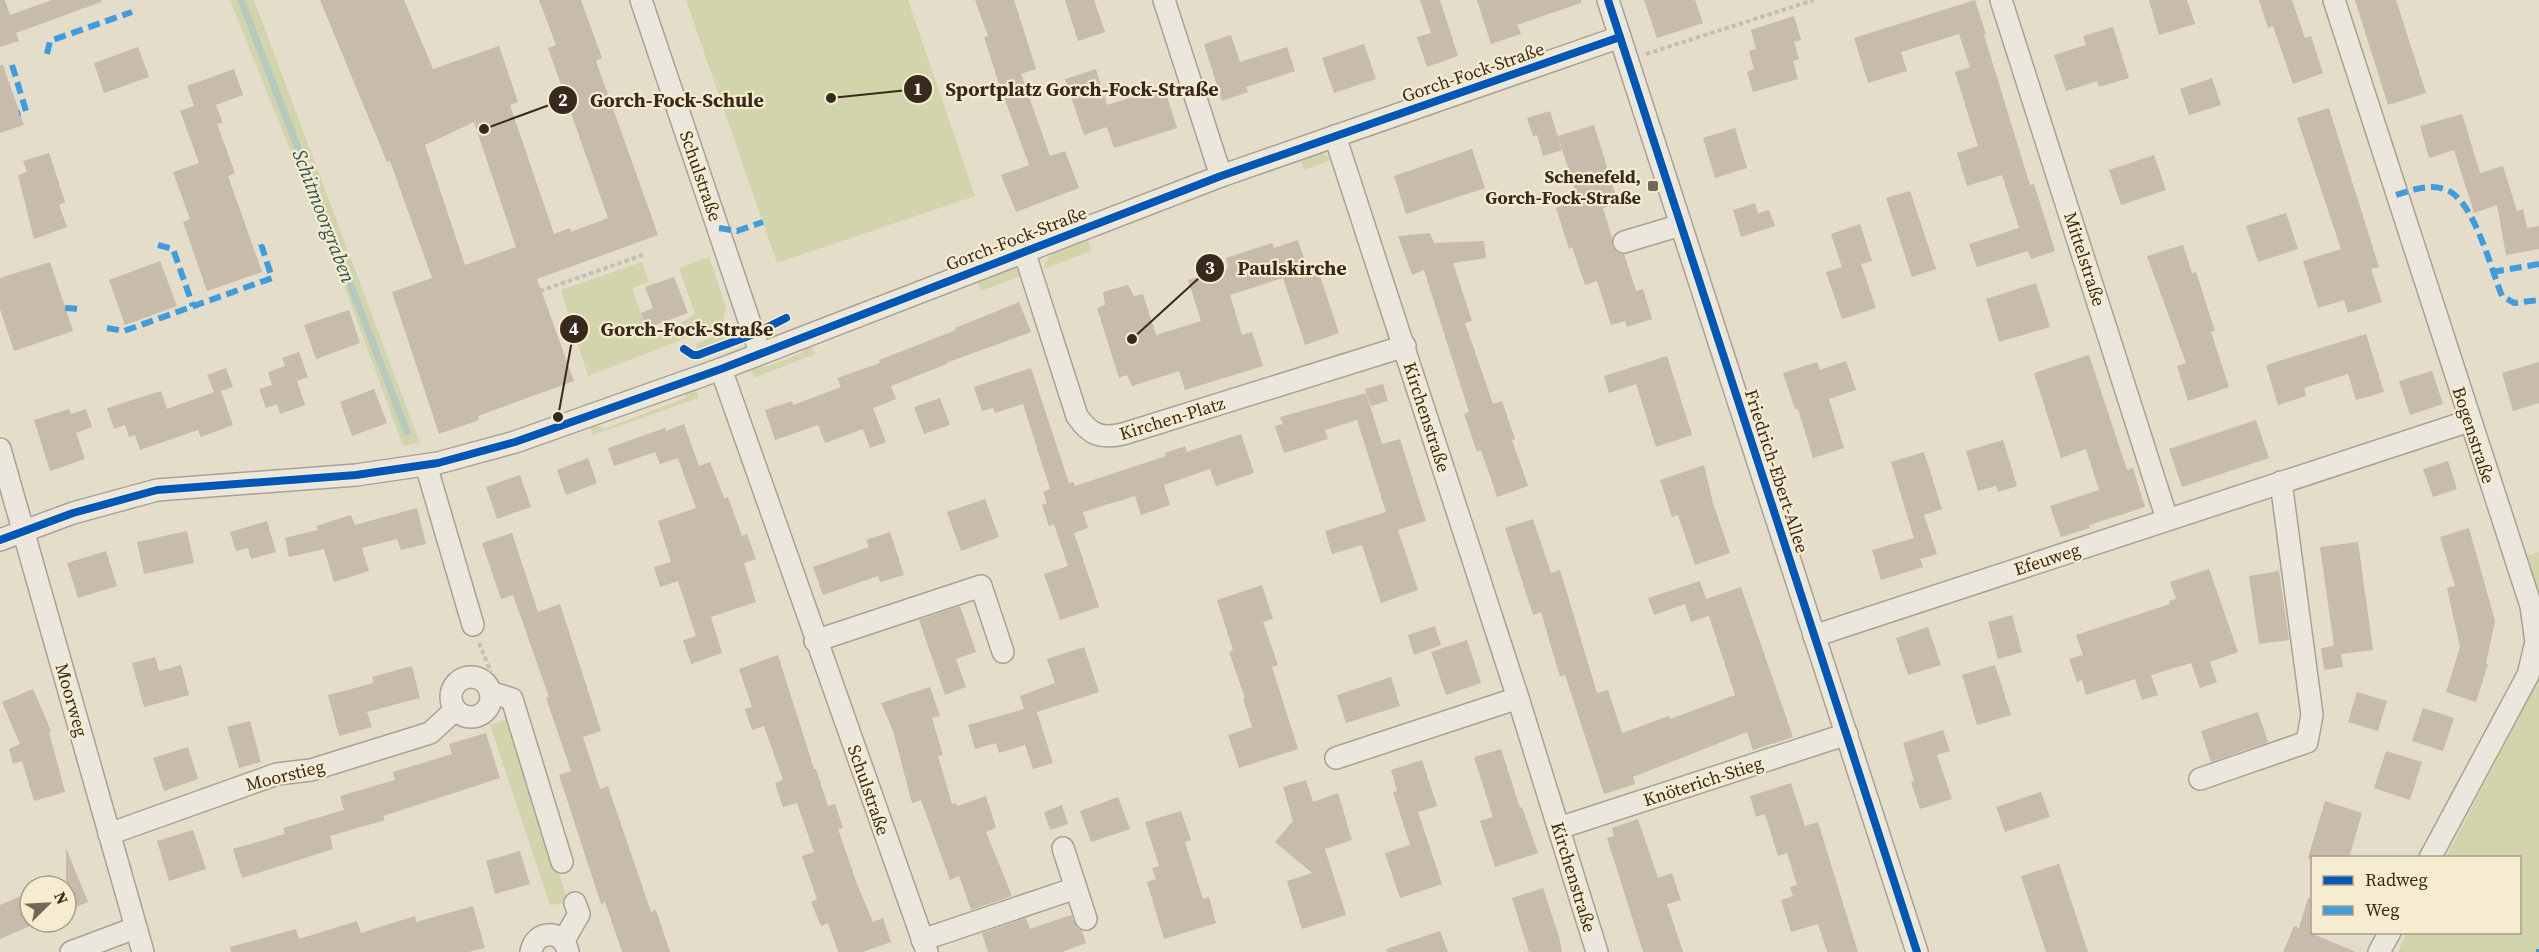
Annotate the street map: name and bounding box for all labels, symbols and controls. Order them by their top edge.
street label: Gorch-Fock-Straße [1398,36,1548,108]
callout: Sportplatz Gorch-Fock-Straße [903,70,1231,108]
text: Sportplatz Gorch-Fock-Straße [945,75,1219,103]
text: 1 [913,76,923,101]
callout: Gorch-Fock-Schule [548,81,776,119]
text: Gorch-Fock-Schule [590,86,764,114]
text: 2 [558,87,568,112]
street label: Schulstraße [674,127,728,225]
water label: Schitmoorgraben [286,145,363,288]
place label: Schenefeld, Gorch-Fock-Straße [1485,164,1641,210]
marker: Schenefeld, Gorch-Fock-Straße [1646,179,1660,193]
street label: Gorch-Fock-Straße [942,200,1090,276]
street label: Mittelstraße [2058,209,2112,309]
callout: Paulskirche [1195,249,1359,287]
text: Paulskirche [1237,254,1347,282]
text: 3 [1205,255,1215,280]
callout: Gorch-Fock-Straße [559,310,786,348]
text: Gorch-Fock-Straße [601,315,773,343]
text: 4 [569,316,579,341]
street label: Kirchenstraße [1397,359,1457,475]
street label: Bogenstraße [2447,383,2501,487]
street label: Friedrich-Ebert-Allee [1739,386,1815,556]
street label: Kirchen-Platz [1116,390,1228,446]
street label: Efeuweg [2011,537,2083,581]
street label: Moorweg [50,660,94,740]
street label: Schulstraße [842,741,896,839]
street label: Knöterich-Stieg [1640,750,1766,812]
street label: Moorstieg [243,753,327,797]
street label: Kirchenstraße [1545,819,1603,935]
legend [2311,856,2521,934]
text: Radweg [2365,867,2428,892]
north arrow [18,874,78,934]
text: N [49,888,74,908]
text: Weg [2365,897,2400,922]

